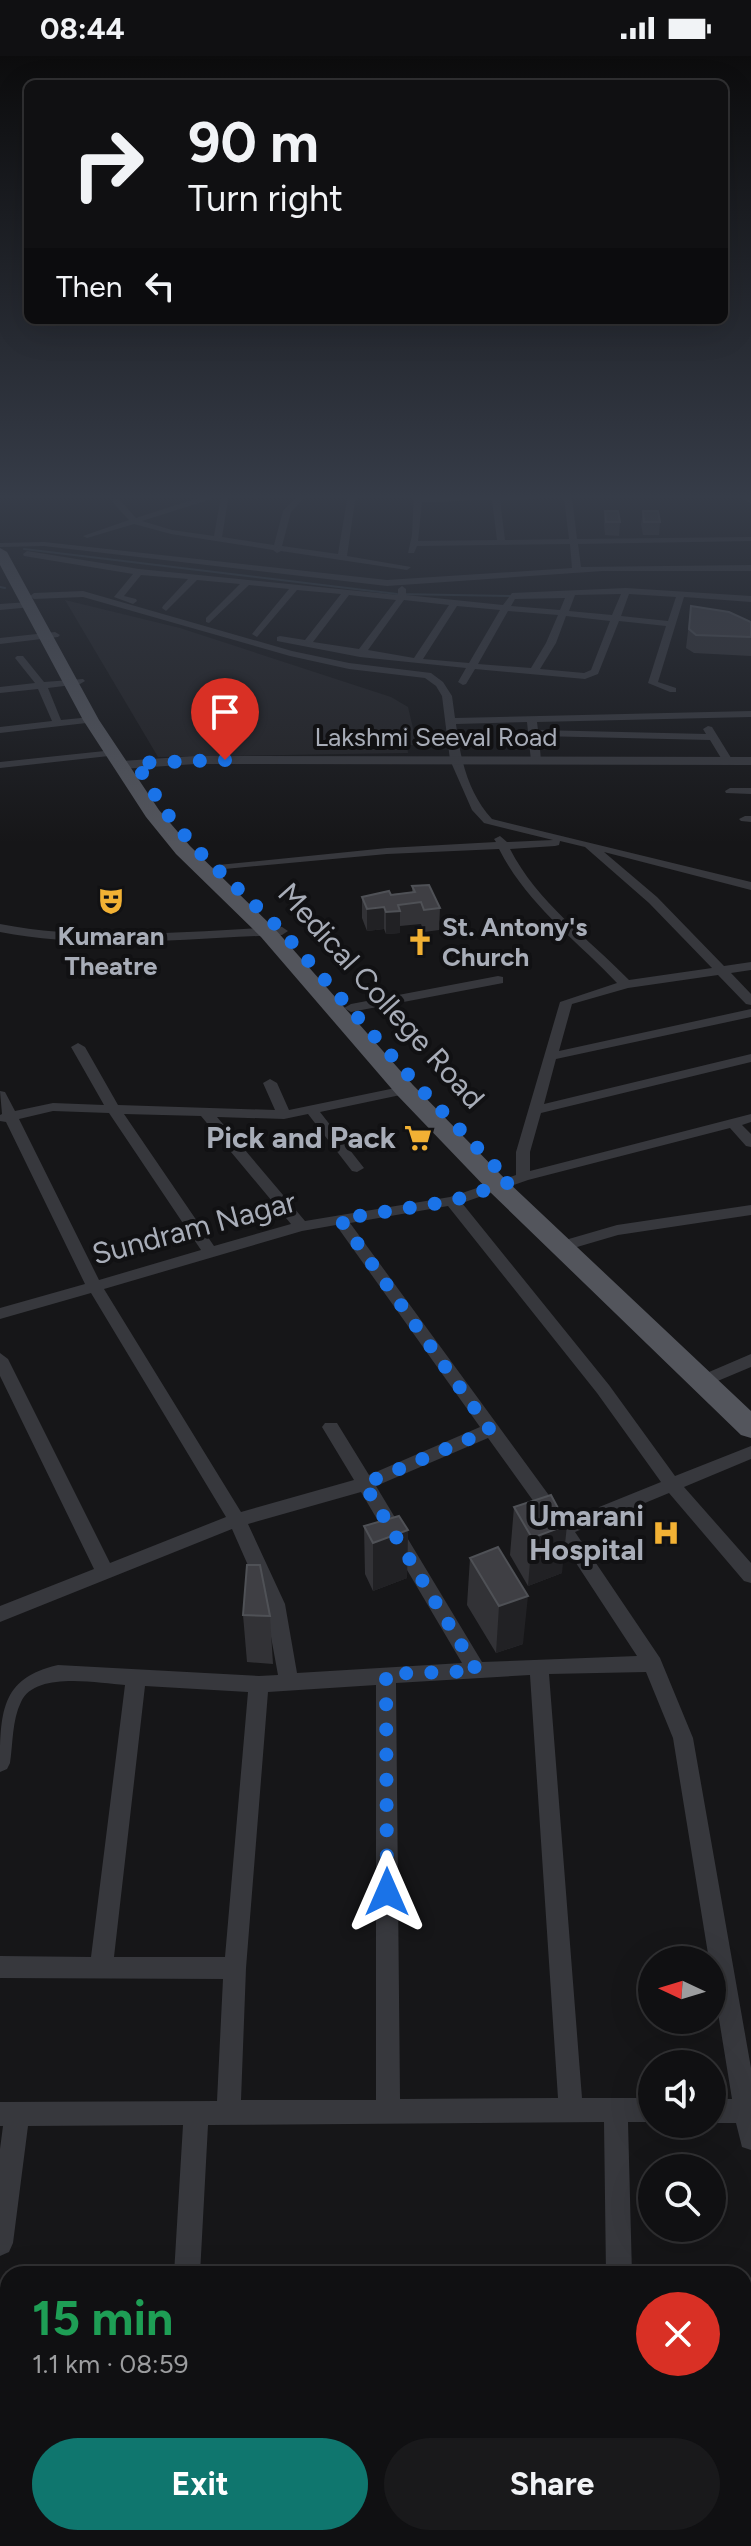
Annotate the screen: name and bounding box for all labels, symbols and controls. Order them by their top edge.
text: 08:44 [40,10,125,47]
text: 90 m [188,109,319,176]
icon: right [56,112,160,216]
text: Turn right [188,177,343,220]
icon: left [138,264,182,308]
text: Then [56,268,122,305]
pin [191,678,259,760]
icon: arrive [203,690,247,734]
street label: Lakshmi Seeval Road [314,721,558,753]
street label: Medical College Road [270,875,492,1116]
theatre icon: Kumaran Theatre [96,886,126,916]
place label: St. Antony's Church [442,911,587,973]
place label: Kumaran Theatre [58,920,164,982]
church icon: St. Antony's Church [405,927,435,957]
place label: Pick and Pack [206,1119,396,1156]
supermarket icon: Pick and Pack [403,1123,433,1153]
street label: Sundram Nagar [88,1183,300,1272]
place label: Umarani Hospital [528,1497,644,1568]
hospital icon: Umarani Hospital [651,1518,681,1548]
position arrow [345,1850,429,1934]
north arrow [638,1946,726,2034]
map controls [638,1946,726,2242]
button: sound [638,2050,726,2138]
button: search [638,2154,726,2242]
text: 15 min [32,2289,173,2347]
button: close [636,2292,720,2376]
text: 1.1 km · 08:59 [32,2348,188,2380]
button: Exit [32,2438,368,2530]
button: Share [384,2438,720,2530]

